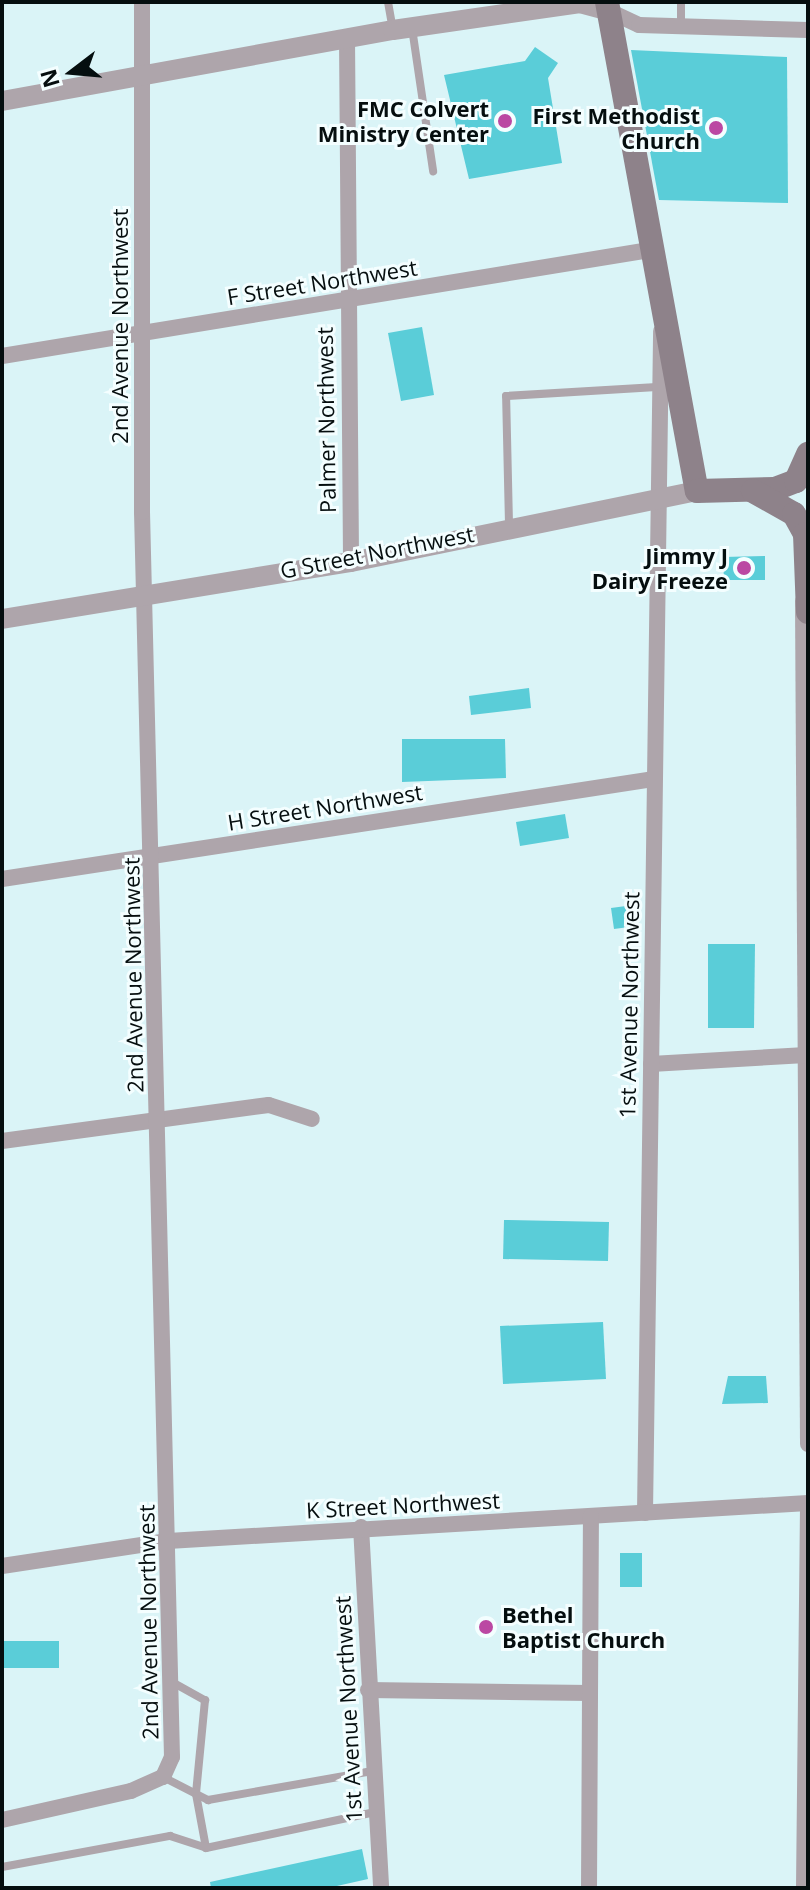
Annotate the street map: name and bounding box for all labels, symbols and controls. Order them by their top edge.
north arrow [32,32,112,112]
text: N [32,66,66,91]
place label: FMC Colvert Ministry Center [318,95,489,146]
place label: First Methodist Church [533,102,700,154]
marker: FMC Colvert Ministry Center [496,112,514,130]
marker: First Methodist Church [707,119,725,137]
street label: 2nd Avenue Northwest [107,208,133,444]
street label: F Street Northwest [225,254,419,310]
street label: Palmer Northwest [311,327,341,513]
street label: G Street Northwest [278,520,476,584]
place label: Jimmy J Dairy Freeze [592,542,728,594]
marker: Jimmy J Dairy Freeze [735,559,753,577]
street label: H Street Northwest [226,779,424,835]
street label: 2nd Avenue Northwest [118,857,148,1093]
street label: 1st Avenue Northwest [614,891,644,1119]
street label: K Street Northwest [305,1487,501,1523]
street label: 2nd Avenue Northwest [133,1504,163,1740]
street label: 1st Avenue Northwest [329,1595,367,1823]
place label: Bethel Baptist Church [502,1601,665,1652]
marker: Bethel Baptist Church [477,1618,495,1636]

